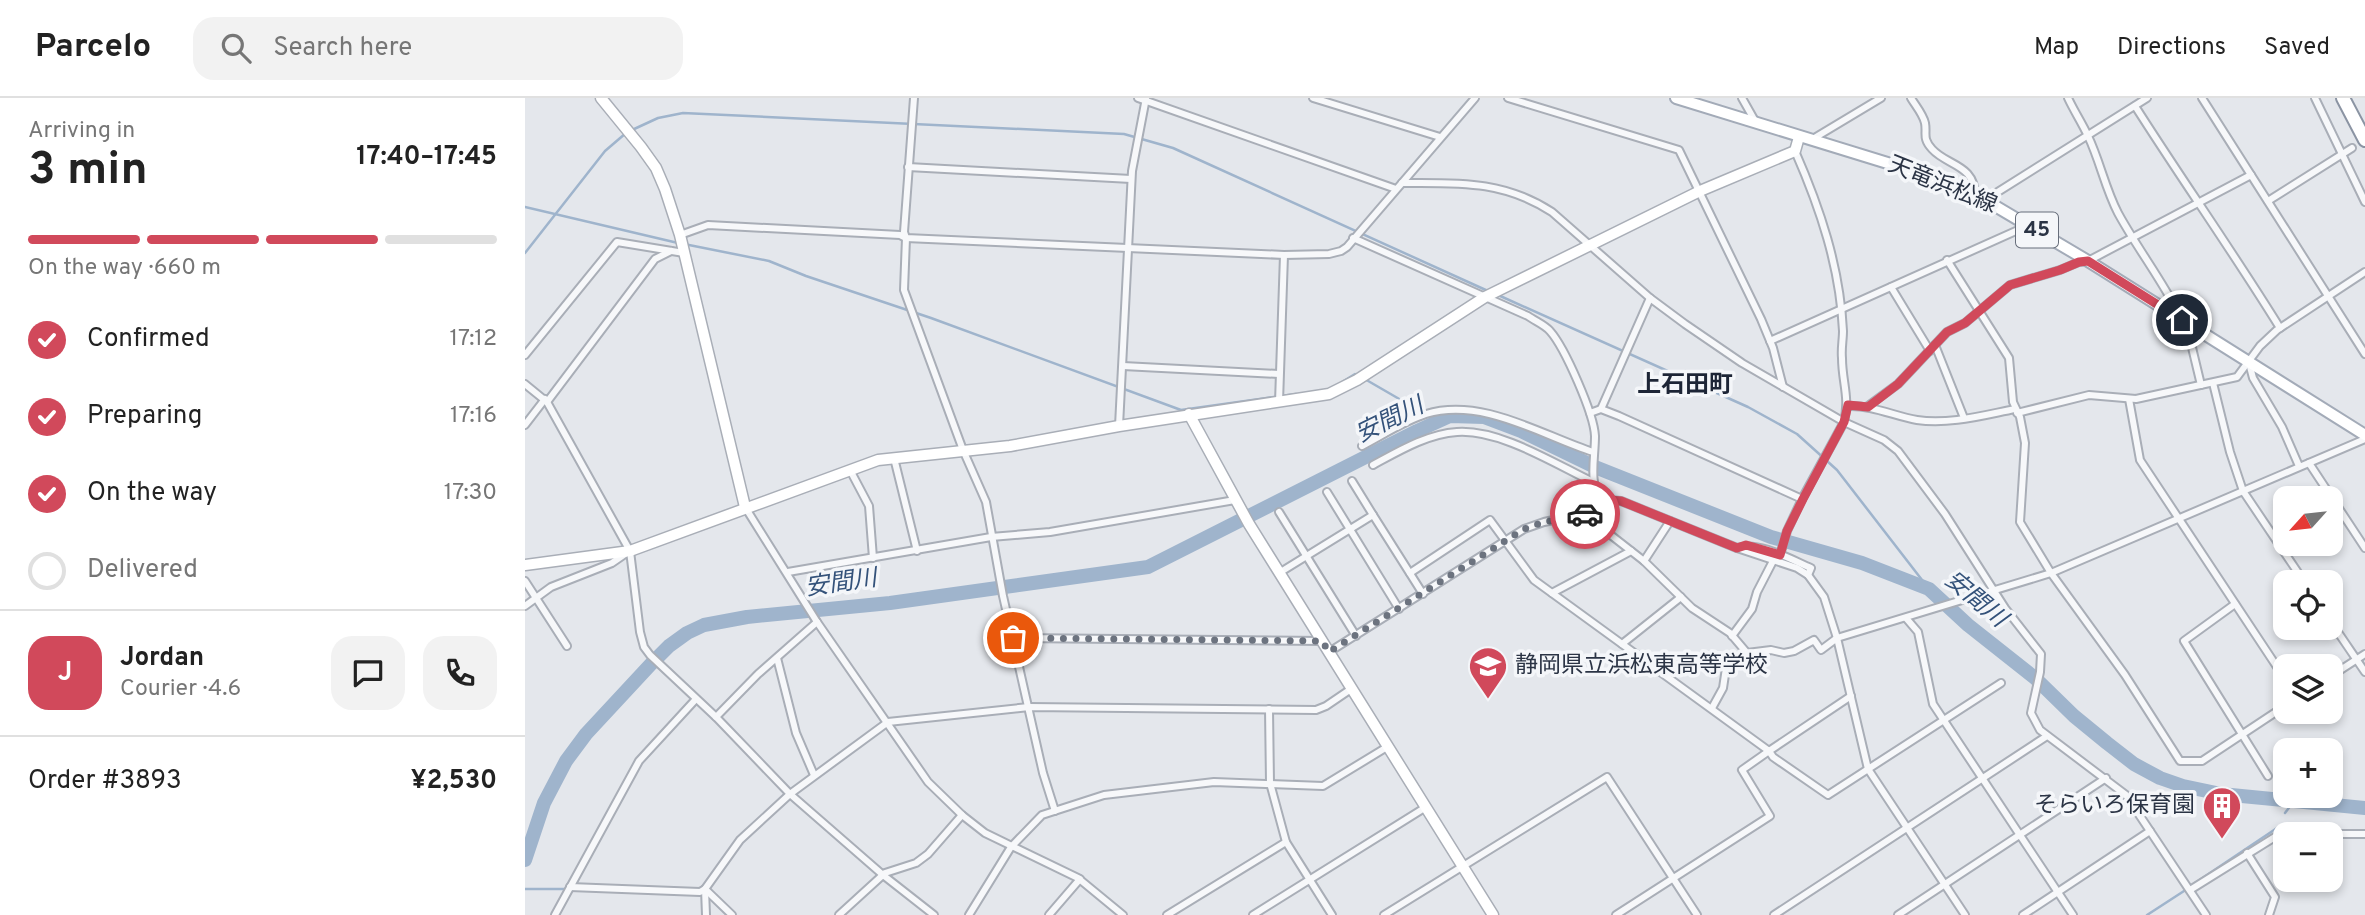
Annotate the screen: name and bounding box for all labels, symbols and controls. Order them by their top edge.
search box [193,17,683,80]
text: Parcelo [35,27,151,69]
icon: search [217,29,255,67]
text: Search here [273,32,412,65]
text: Map [2034,33,2079,63]
text: Directions [2117,33,2226,63]
text: Saved [2264,33,2330,63]
text: Arriving in [28,117,135,146]
text: 17:40–17:45 [356,141,497,174]
text: 3 min [28,142,148,201]
street label: 天竜浜松線 [1883,151,2001,221]
road number: 45 [2016,212,2058,248]
text: On the way · 660 m [28,254,221,283]
pin [2152,290,2212,350]
icon: home [2163,301,2201,339]
icon: check [28,321,66,359]
text: Confirmed [87,323,210,356]
text: 17:12 [450,325,497,354]
district label: 上石田町 [1637,371,1733,401]
water label: 安間川 [1351,390,1432,450]
icon: check [28,398,66,436]
text: Preparing [87,400,202,433]
text: 17:16 [450,402,497,431]
icon: check [28,475,66,513]
text: On the way [87,477,217,510]
text: 17:30 [444,479,497,508]
courier [1550,479,1620,549]
north arrow [2273,486,2343,556]
map controls [2273,486,2343,892]
icon: car [1566,495,1604,533]
text: Delivered [87,554,198,587]
water label: 安間川 [803,564,882,604]
water label: 安間川 [1938,565,2015,637]
button: locate [2273,570,2343,640]
pin [983,608,1043,668]
icon: bag [994,619,1032,657]
button: chat [331,636,405,710]
button: phone [423,636,497,710]
text: Jordan [120,642,204,675]
school or university icon: 静岡県立浜松東高等学校 [1467,645,1509,700]
place label: 静岡県立浜松東高等学校 [1515,652,1768,681]
button: layers [2273,654,2343,724]
text: J [58,657,72,690]
text: Courier · 4.6 [120,675,241,704]
button: + [2273,738,2343,808]
text: Order #3893 [28,765,182,798]
text: ¥2,530 [411,765,497,798]
building icon: そらいろ保育園 [2201,785,2243,840]
place label: そらいろ保育園 [2034,792,2195,821]
button: − [2273,822,2343,892]

